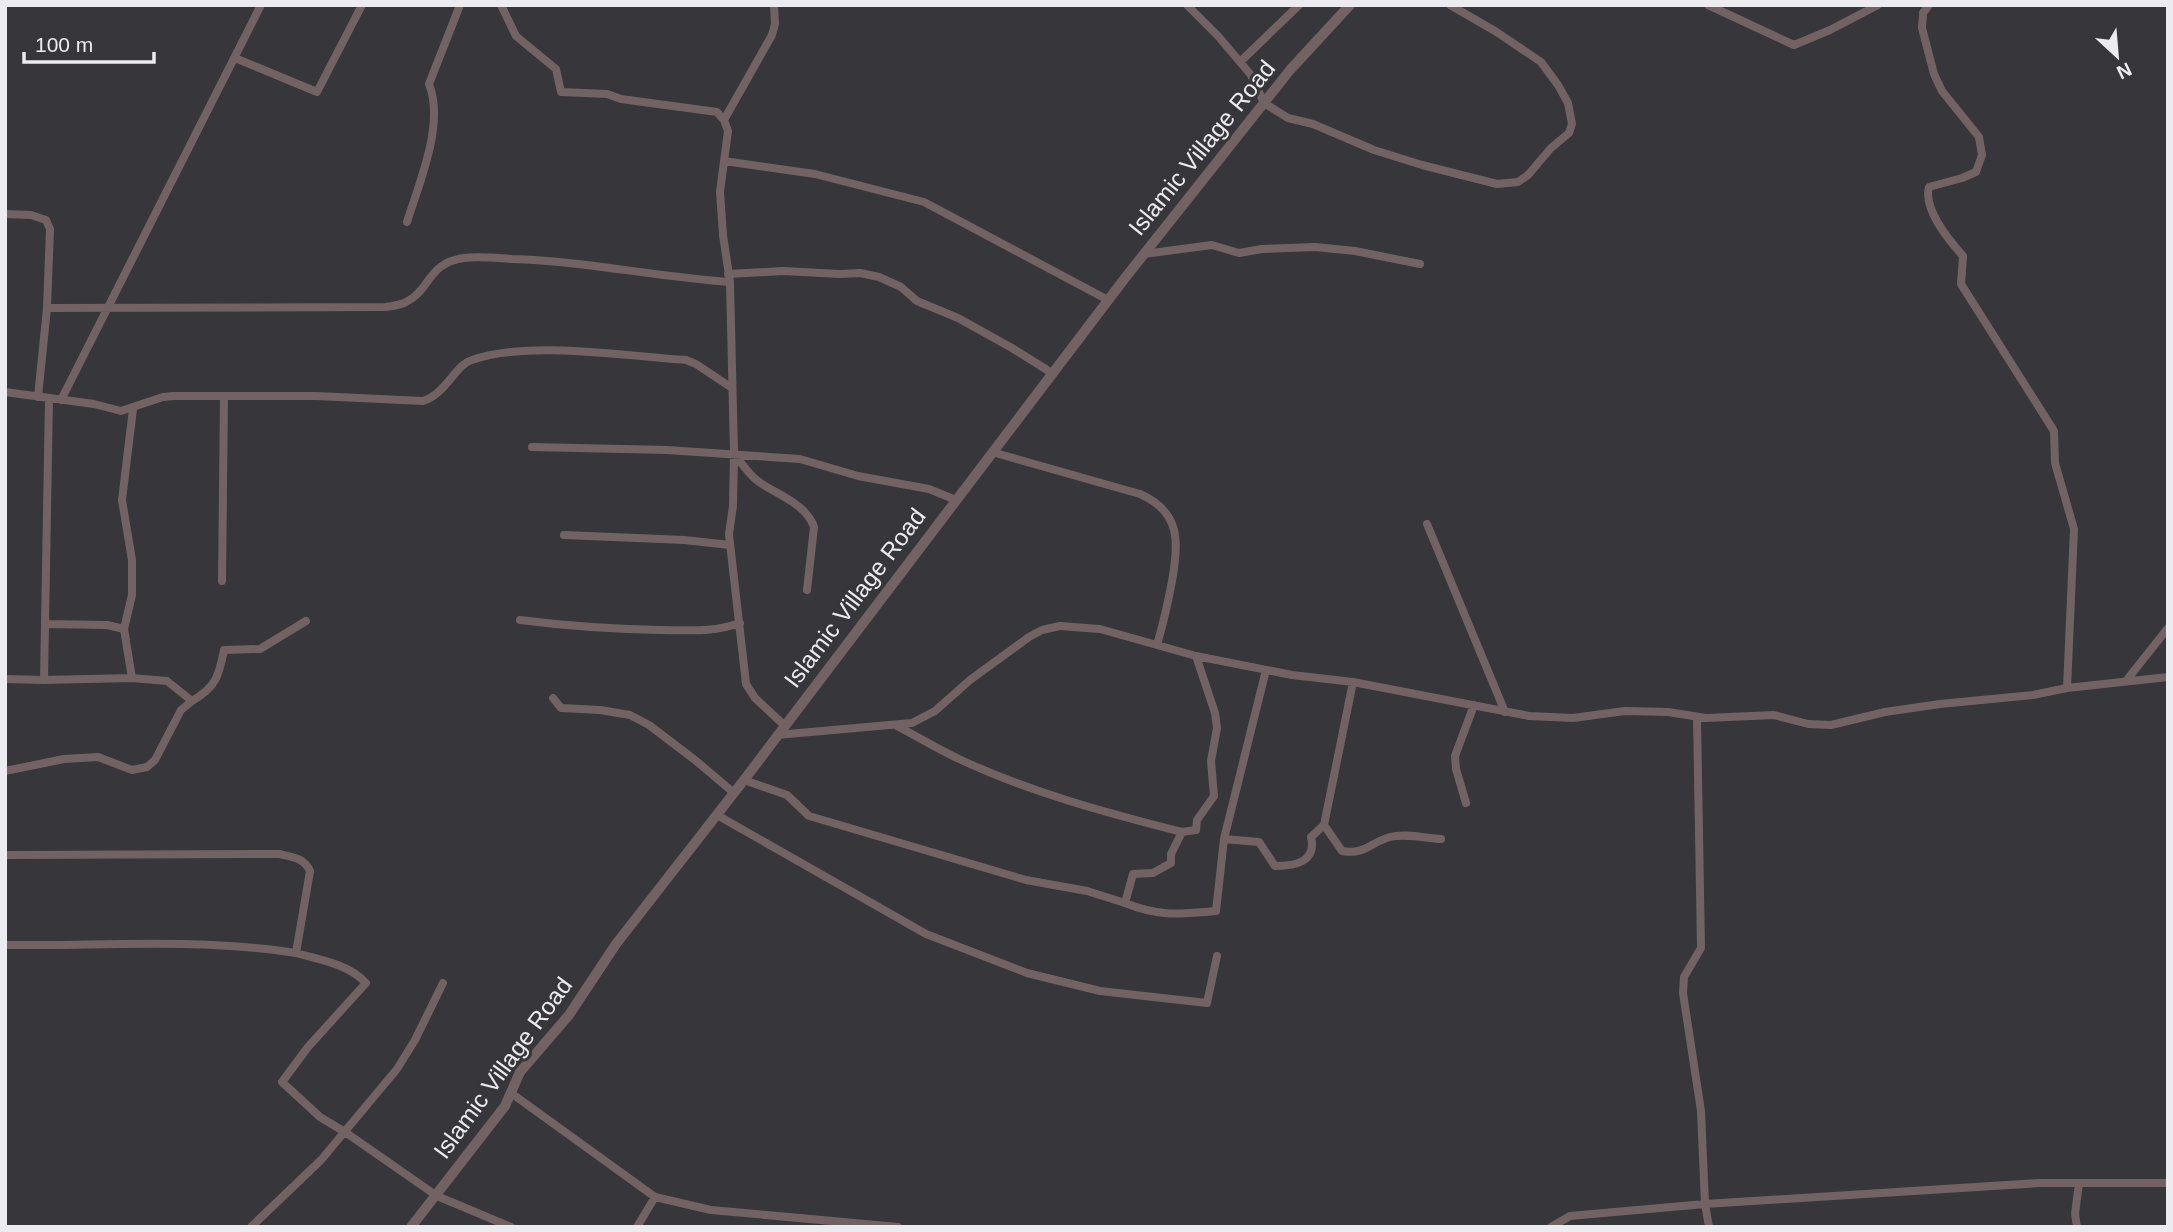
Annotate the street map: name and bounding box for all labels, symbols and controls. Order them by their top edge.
scale bar [24,21,154,65]
north arrow [2082,21,2152,91]
text: 100 m [35,33,93,56]
street label: Islamic Village Road [1123,55,1280,241]
text: N [2113,58,2135,83]
street label: Islamic Village Road [779,503,931,692]
street label: Islamic Village Road [428,972,577,1163]

